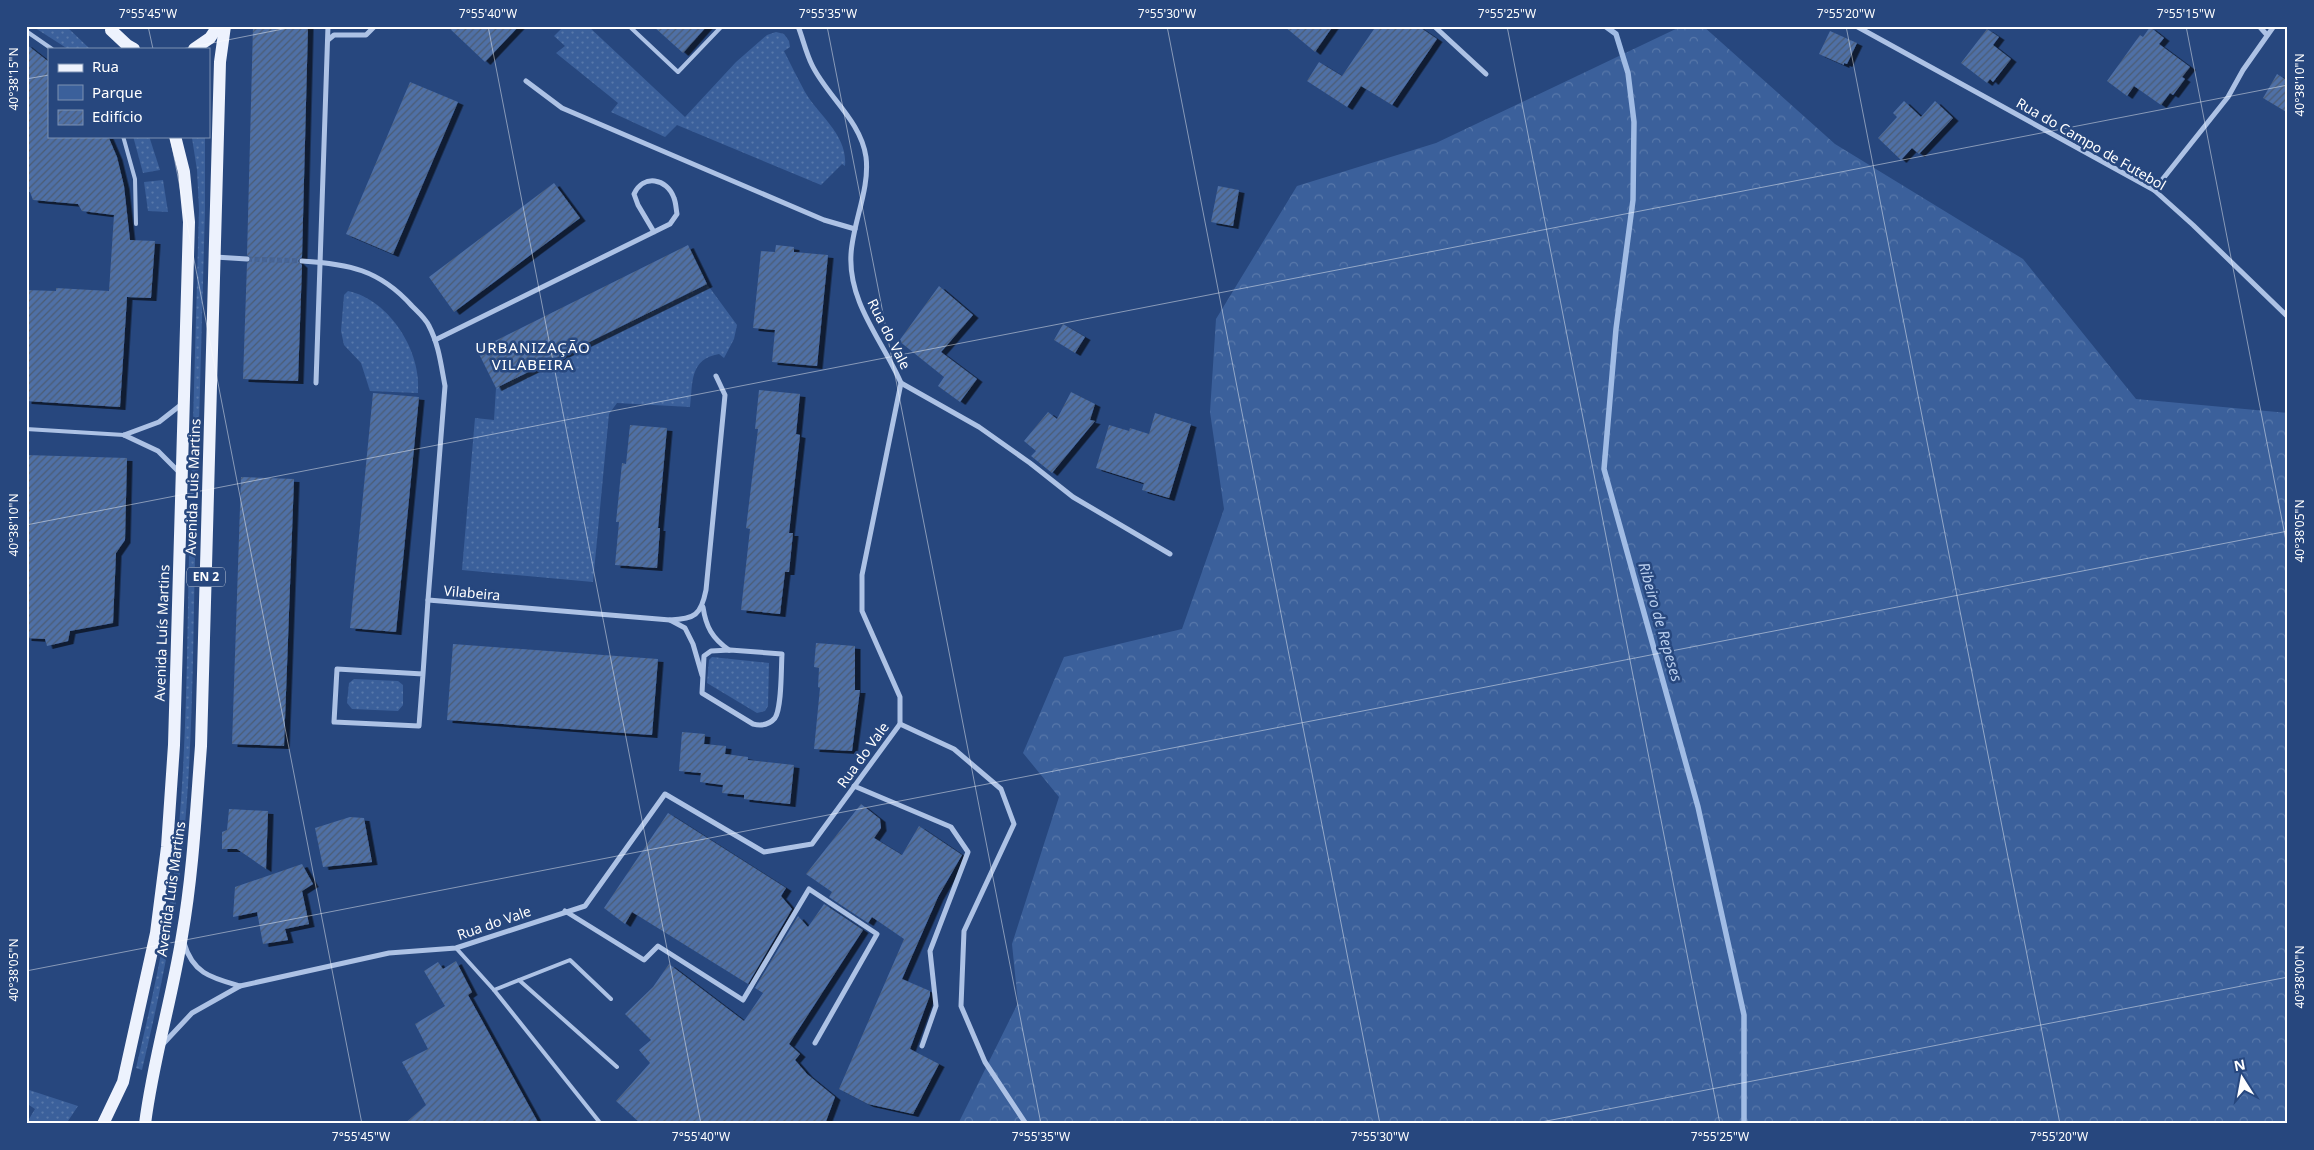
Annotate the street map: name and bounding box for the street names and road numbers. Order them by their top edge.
street label: Rua do Campo de Futebol [2013,93,2170,194]
street label: Rua do Vale [863,295,915,373]
street label: Avenida Luis Martins [181,418,204,556]
street label: Avenida Luís Martins [150,564,173,702]
road number: EN 2 [187,568,225,586]
street label: Vilabeira [443,581,501,604]
street label: Rua do Vale [832,718,893,791]
street label: Avenida Luis Martins [152,820,189,958]
street label: Rua do Vale [454,901,533,944]

